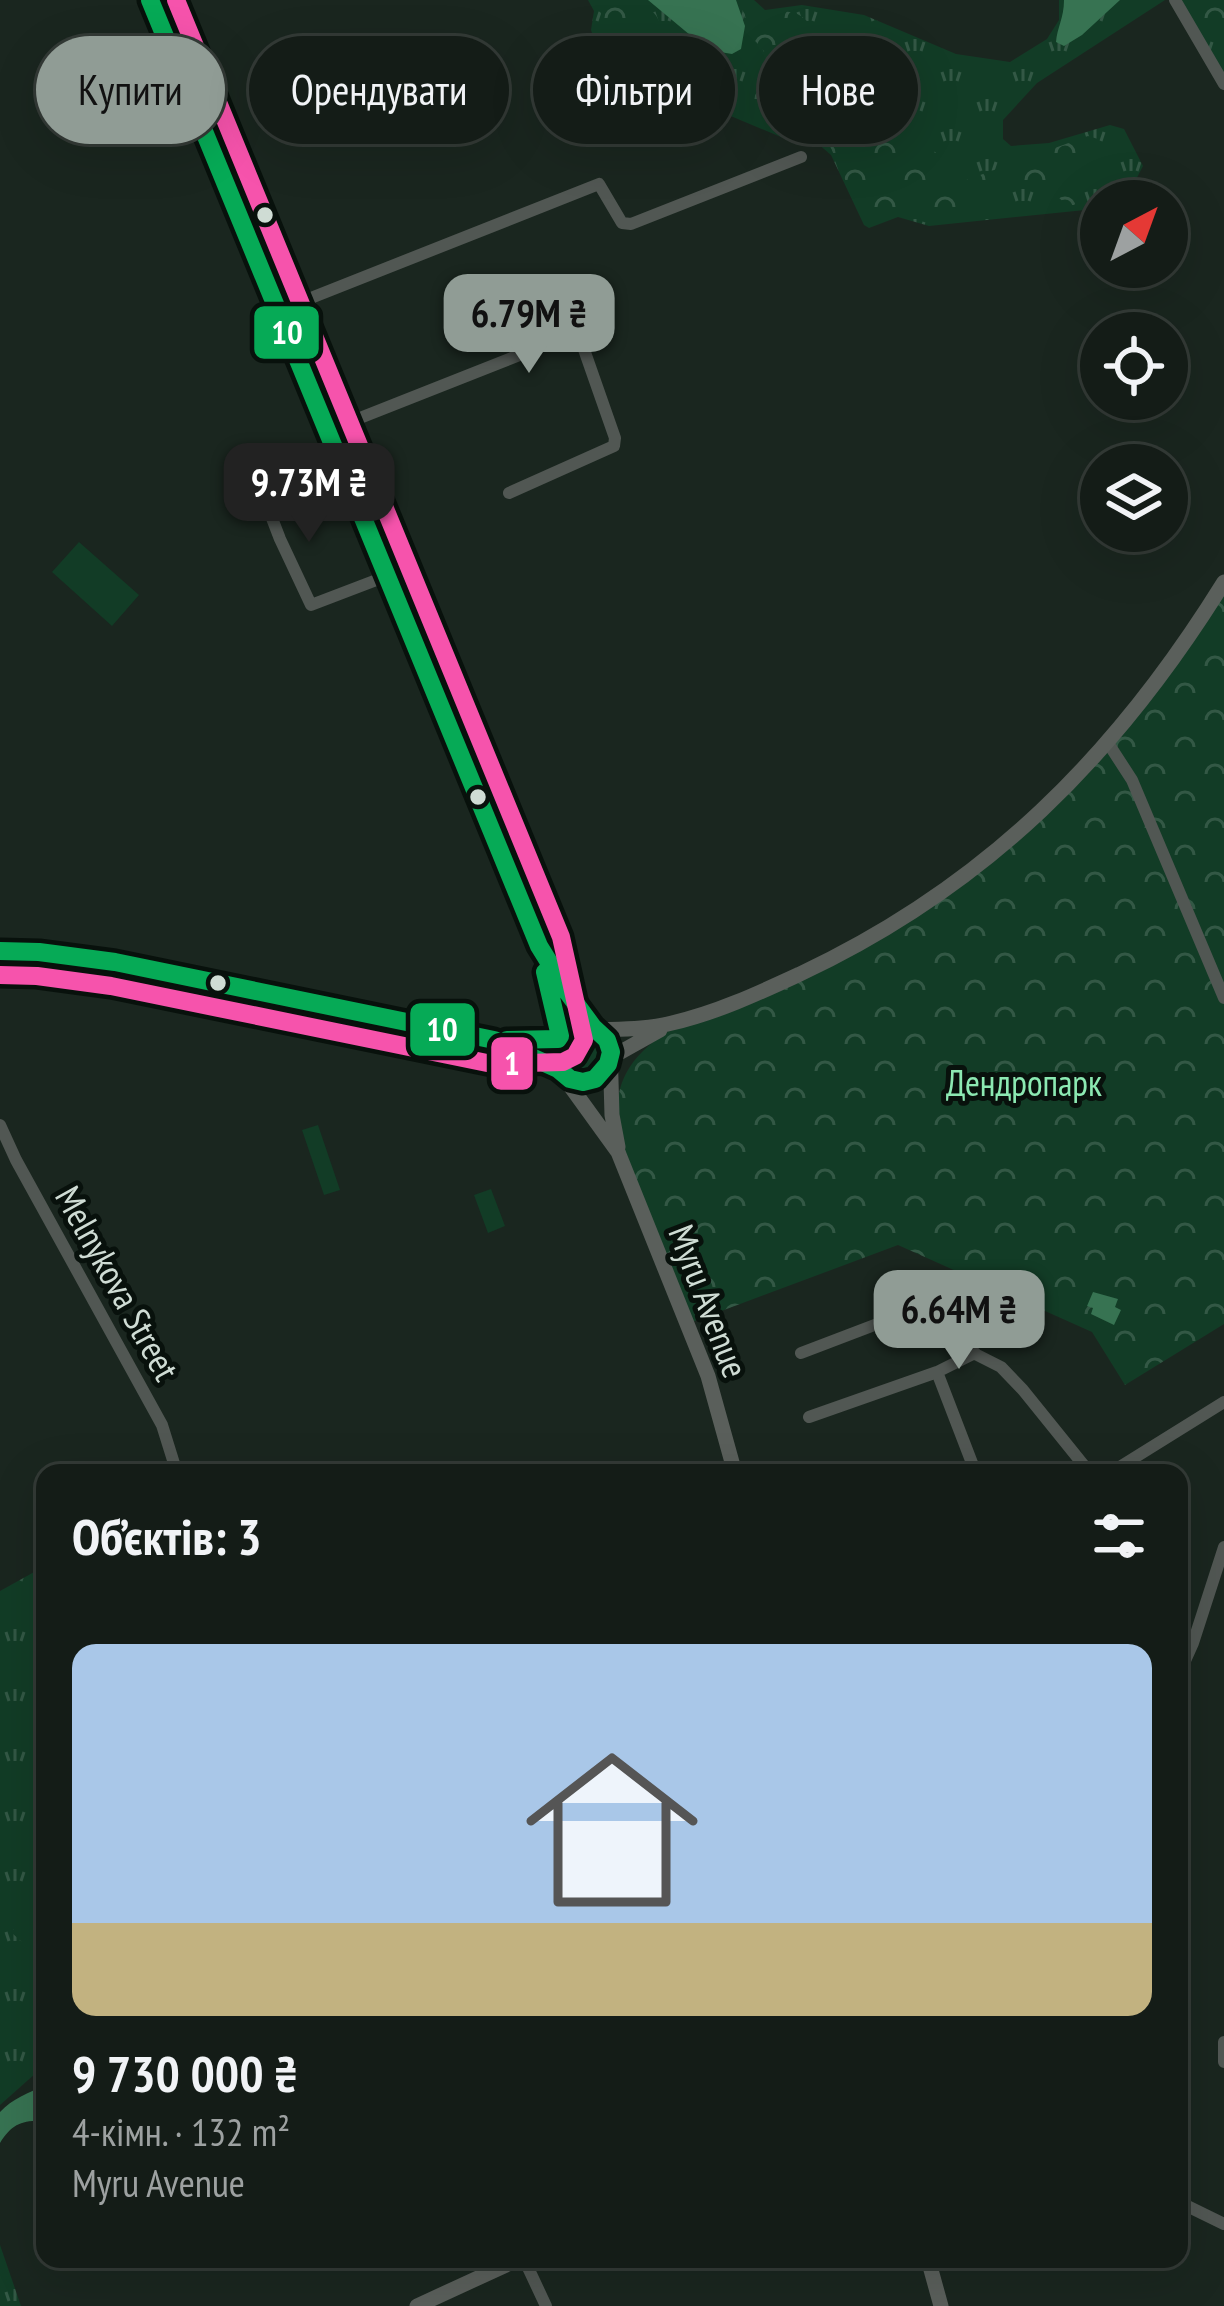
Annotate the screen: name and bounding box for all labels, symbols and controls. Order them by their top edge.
chip: Купити [36,36,225,144]
chip: Орендувати [249,36,509,144]
chip: Фільтри [533,36,735,144]
chip: Нове [759,36,918,144]
north arrow [1080,180,1188,288]
map controls [1080,180,1188,552]
unlabelled marker [254,204,276,226]
pin: 6.79M ₴ [418,274,640,376]
text: 6.79M ₴ [471,287,587,338]
line badge: 10 [252,304,321,361]
text: 10 [271,310,303,353]
button: locate [1080,312,1188,420]
pin: 9.73M ₴ [198,443,420,545]
button: layers [1080,444,1188,552]
text: 9.73M ₴ [251,456,367,507]
unlabelled marker [467,786,489,808]
unlabelled marker [207,972,229,994]
line badge: 10 [408,1001,477,1058]
text: 10 [426,1007,458,1050]
line badge: 1 [489,1035,535,1092]
text: 1 [504,1041,520,1084]
park label: Дендропарк [946,1059,1102,1106]
street label: Melnykova Street [45,1178,191,1388]
street label: Myru Avenue [658,1218,760,1384]
pin: 6.64M ₴ [848,1270,1070,1372]
text: 6.64M ₴ [901,1283,1017,1334]
text: Об’єктів: 3 [72,1503,262,1569]
icon: filters [1086,1503,1152,1569]
icon: home [504,1722,720,1938]
text: 9 730 000 ₴ [72,2040,298,2106]
text: 4-кімн. · 132 m² [72,2106,290,2157]
text: Myru Avenue [72,2157,245,2208]

